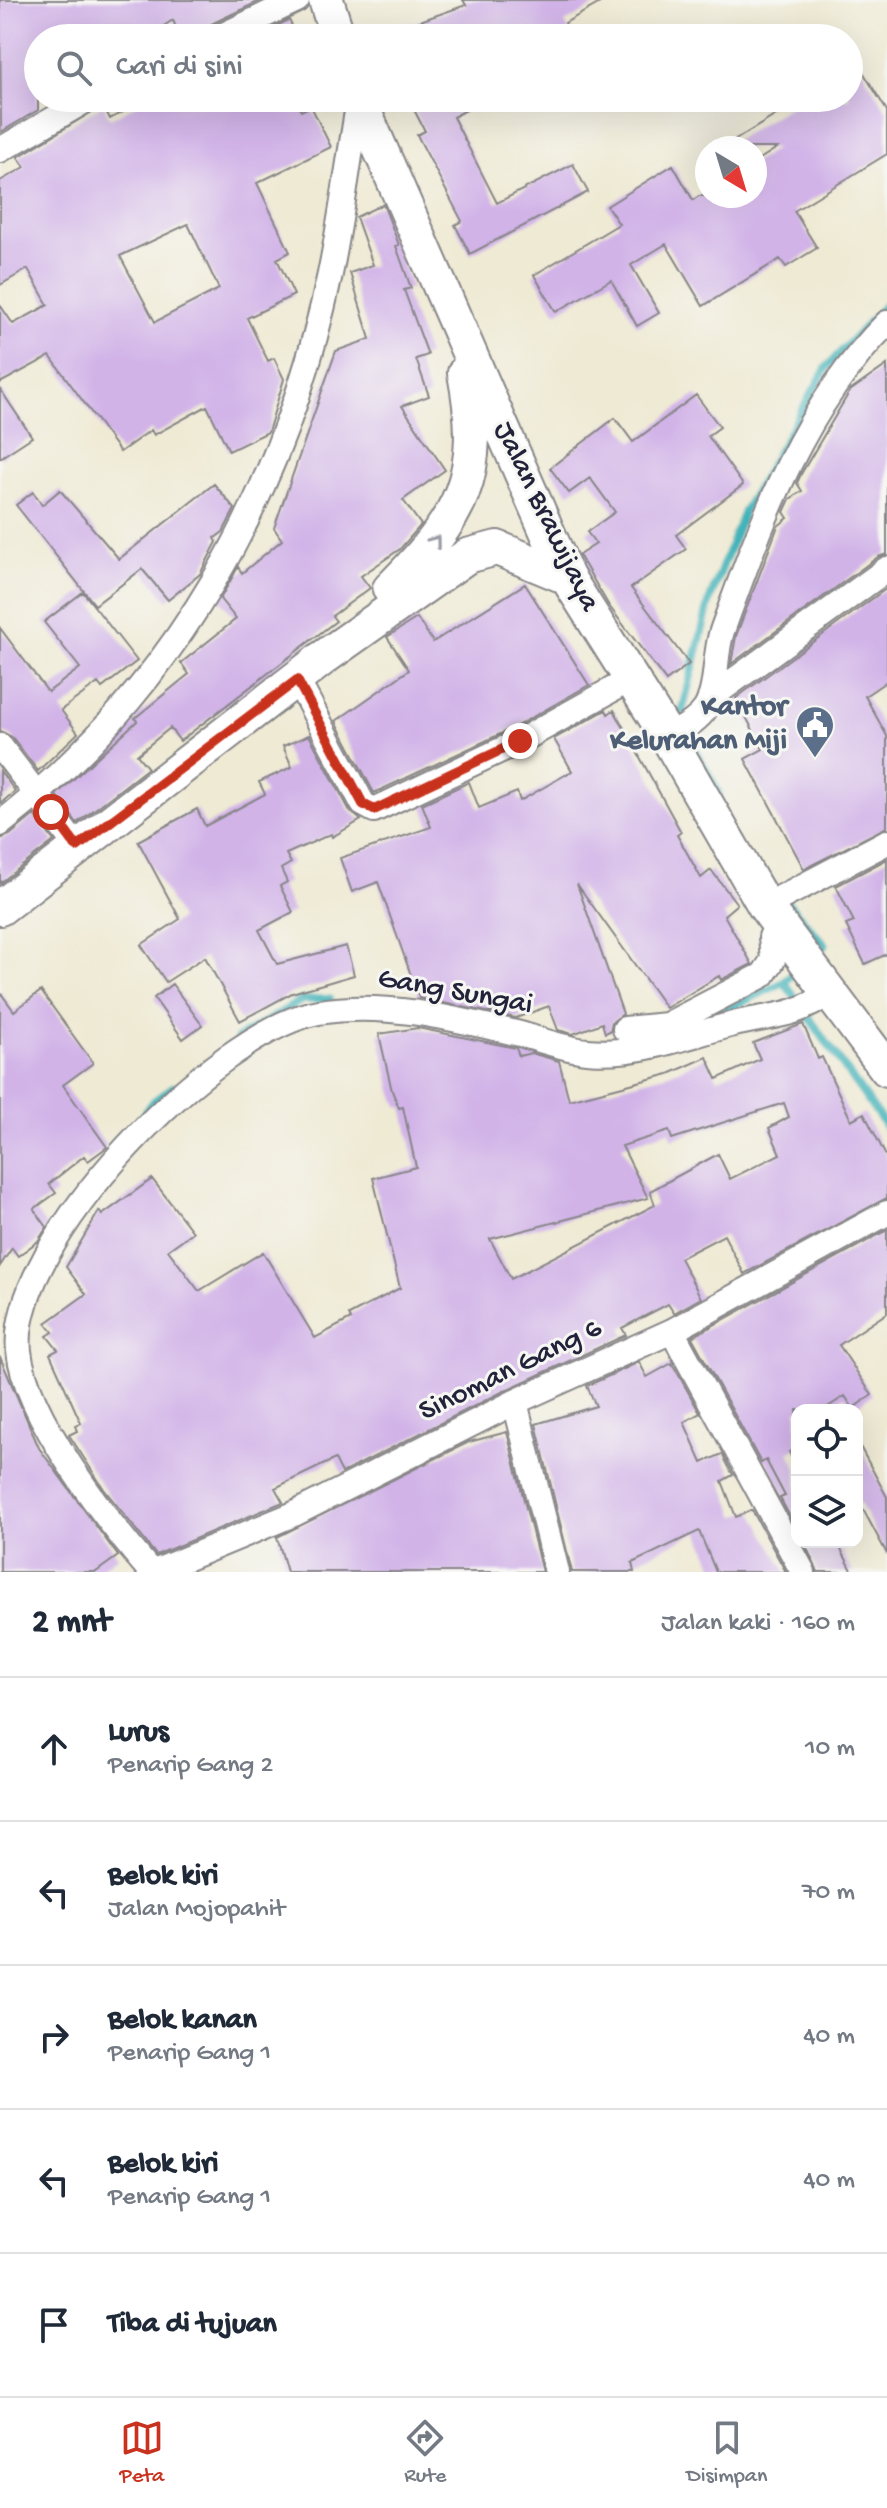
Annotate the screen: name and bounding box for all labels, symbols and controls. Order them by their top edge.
search box [24,24,863,112]
icon: search [52,46,96,90]
text: Cari di sini [116,51,243,86]
north arrow [695,136,767,208]
street label: Jalan Brawijaya [484,417,607,619]
one-way arrow [425,535,439,550]
place label: Kantor Kelurahan Miji [609,691,790,760]
public building icon: Kantor Kelurahan Miji [794,704,836,759]
route end [502,723,538,759]
route start [33,794,69,830]
street label: Gang Sungai [375,962,535,1024]
street label: Sinoman Gang 6 [414,1311,609,1430]
map controls [791,1404,863,1548]
button: locate [791,1404,863,1476]
button: layers [791,1476,863,1548]
text: 2 mnt [32,1604,111,1644]
text: Jalan kaki · 160 m [661,1609,855,1640]
text: Lurus [108,1716,169,1751]
icon: ahead [32,1727,76,1771]
text: 10 m [805,1734,855,1765]
text: Penarip Gang 2 [108,1751,273,1782]
text: Belok kiri [108,1860,218,1895]
icon: left [32,1871,76,1915]
text: 70 m [802,1878,855,1909]
text: Jalan Mojopahit [108,1895,285,1926]
text: Belok kanan [108,2004,257,2039]
icon: right [32,2015,76,2059]
text: 40 m [803,2022,855,2053]
text: Penarip Gang 1 [108,2039,271,2070]
text: Belok kiri [108,2148,218,2183]
icon: left [32,2159,76,2203]
text: 40 m [803,2166,855,2197]
text: Penarip Gang 1 [108,2183,271,2214]
icon: arrive [32,2303,76,2347]
text: Tiba di tujuan [108,2308,277,2343]
tab: Peta [120,2416,164,2490]
tab: Rute [403,2416,447,2490]
tab: Disimpan [686,2416,767,2490]

